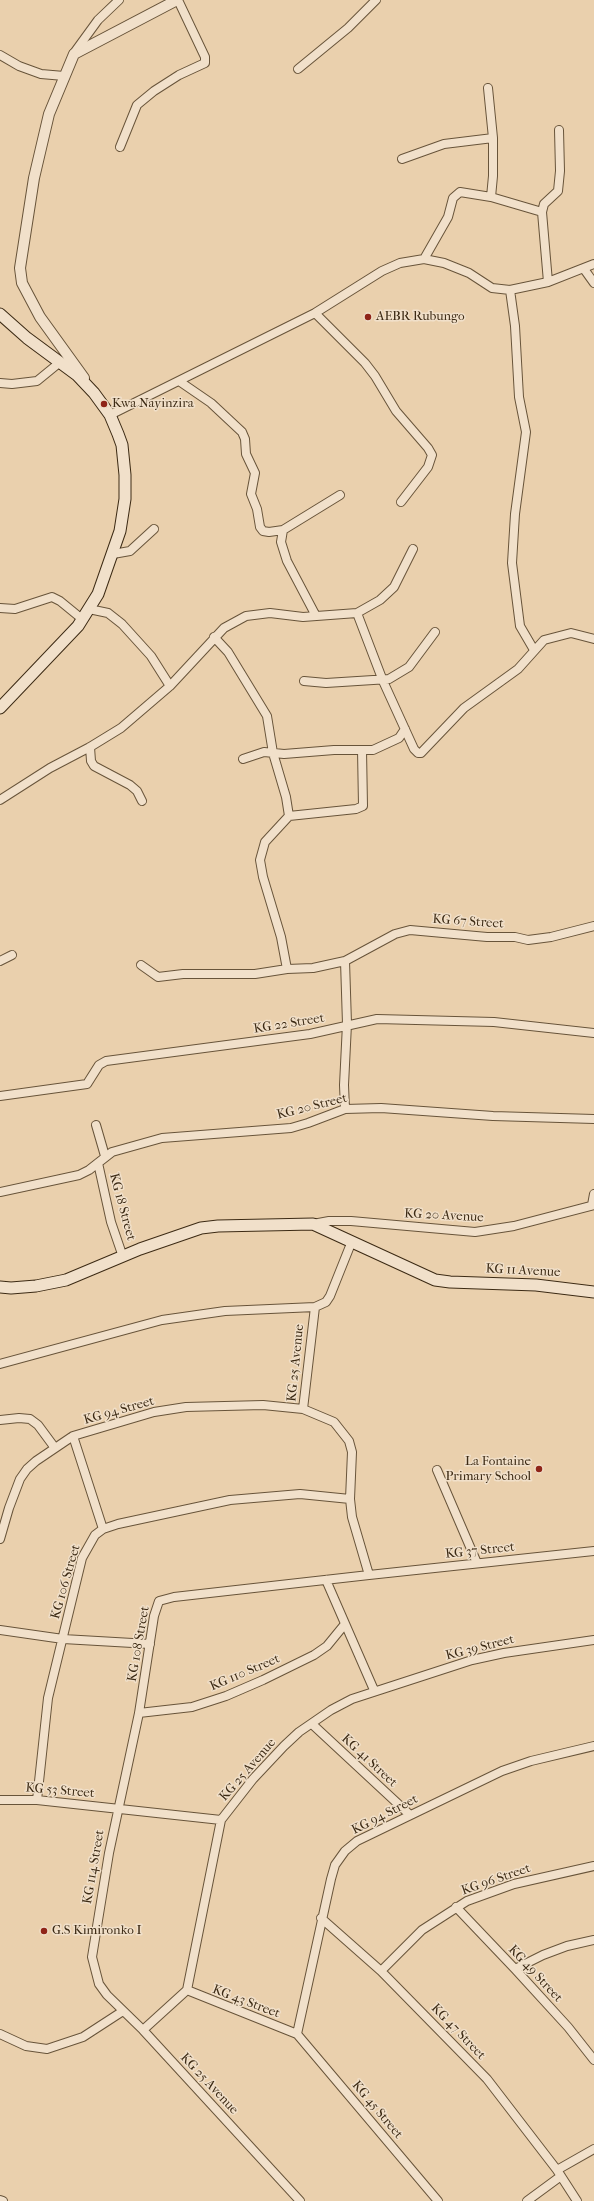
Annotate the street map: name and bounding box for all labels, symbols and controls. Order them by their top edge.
place label: AEBR Rubungo [376,309,465,325]
marker: AEBR Rubungo [363,312,373,322]
place label: Kwa Nayinzira [112,396,194,412]
marker: Kwa Nayinzira [99,399,109,409]
street label: KG 67 Street [432,912,504,932]
street label: KG 22 Street [253,1011,325,1037]
street label: KG 20 Street [275,1091,349,1123]
street label: KG 18 Street [106,1172,138,1242]
street label: KG 20 Avenue [404,1206,484,1226]
street label: KG 11 Avenue [485,1261,561,1281]
street label: KG 25 Avenue [284,1323,308,1403]
street label: KG 94 Street [82,1394,156,1428]
place label: La Fontaine Primary School [445,1454,531,1485]
marker: La Fontaine Primary School [534,1464,544,1474]
street label: KG 37 Street [445,1540,515,1562]
street label: KG 106 Street [48,1543,84,1621]
street label: KG 108 Street [125,1605,153,1683]
street label: KG 39 Street [444,1632,516,1664]
street label: KG 110 Street [208,1651,282,1695]
street label: KG 41 Street [338,1731,400,1791]
street label: KG 25 Avenue [217,1735,279,1805]
street label: KG 53 Street [25,1780,95,1802]
street label: KG 94 Street [349,1792,421,1838]
street label: KG 114 Street [80,1829,108,1905]
street label: KG 96 Street [459,1861,533,1899]
place label: G.S Kimironko I [52,1923,142,1939]
marker: G.S Kimironko I [39,1926,49,1936]
street label: KG 49 Street [505,1942,565,2006]
street label: KG 43 Street [210,1982,282,2022]
street label: KG 47 Street [428,2001,488,2063]
street label: KG 25 Avenue [177,2050,241,2118]
street label: KG 45 Street [348,2078,406,2142]

